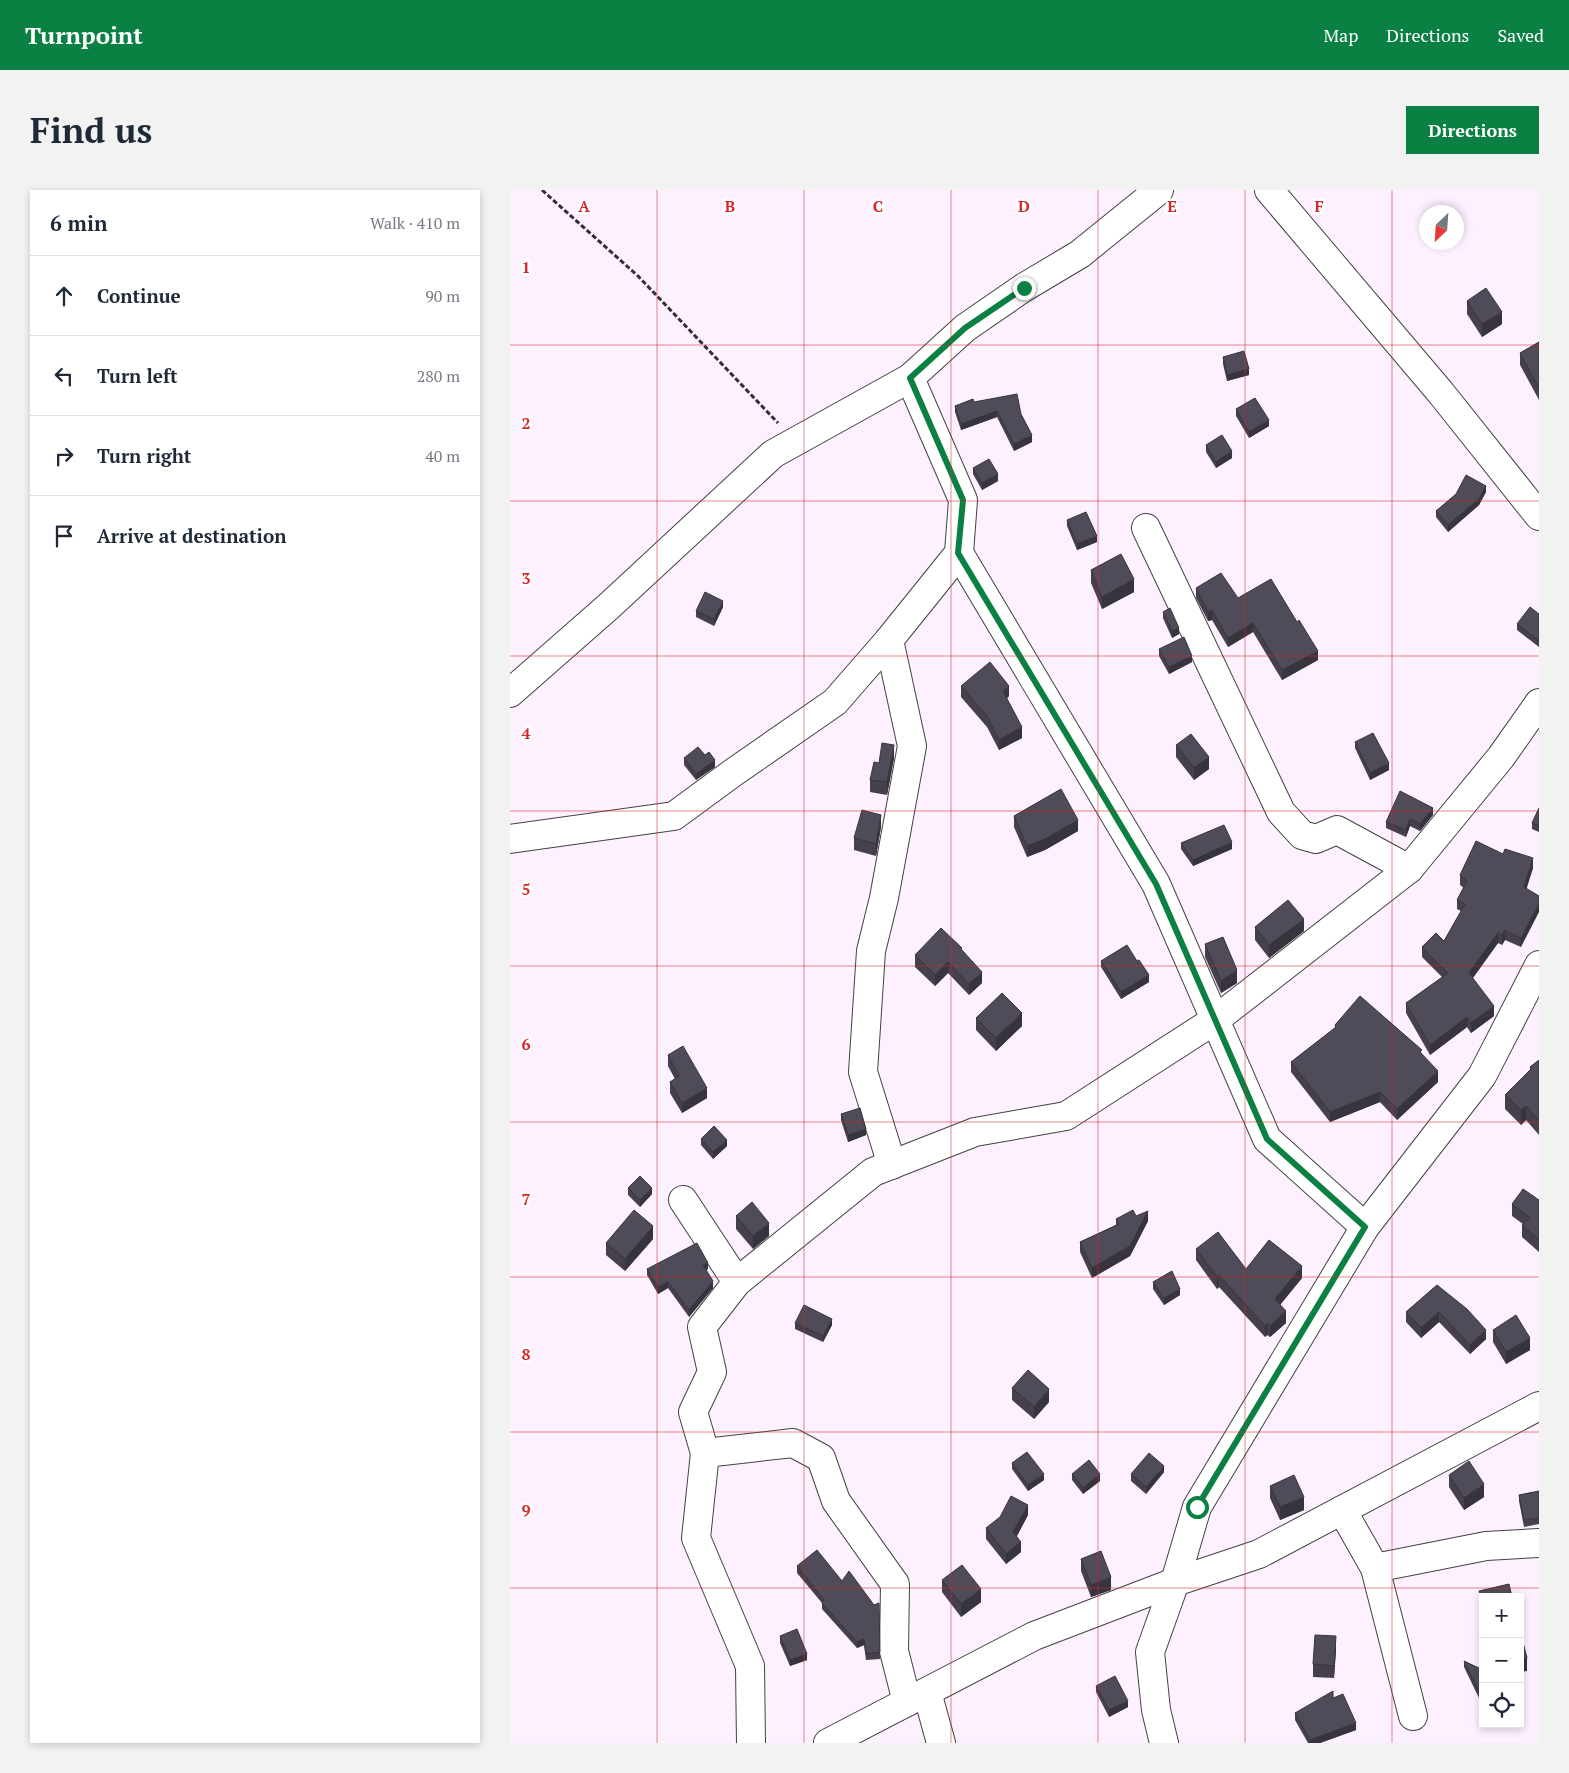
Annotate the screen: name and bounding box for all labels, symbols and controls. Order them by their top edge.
text: Turnpoint [25,19,143,51]
text: Map [1323,23,1358,47]
text: Directions [1386,23,1469,47]
text: Saved [1497,23,1544,47]
button: Directions [1406,106,1539,154]
text: Find us [30,107,152,153]
text: A [578,195,590,217]
text: B [725,195,735,217]
text: C [873,195,883,217]
text: D [1018,195,1030,217]
text: E [1167,195,1177,217]
text: F [1314,195,1324,217]
north arrow [1419,205,1464,250]
text: 6 min [50,209,107,237]
text: Walk · 410 m [370,212,460,234]
text: 1 [521,256,531,278]
route end [1013,277,1036,300]
icon: ahead [50,282,78,310]
text: Continue [97,283,181,308]
text: 90 m [425,285,460,307]
icon: left [50,362,78,390]
text: Turn left [97,363,178,388]
text: 280 m [417,365,460,387]
text: 2 [521,412,531,434]
icon: right [50,442,78,470]
text: Turn right [97,443,191,468]
text: 40 m [425,445,460,467]
icon: arrive [50,522,78,550]
text: Arrive at destination [97,523,286,548]
text: 3 [521,567,531,589]
text: 4 [521,722,531,744]
text: 5 [521,878,531,900]
text: 6 [521,1033,531,1055]
text: 7 [521,1188,531,1210]
text: 8 [521,1343,531,1365]
route start [1186,1496,1209,1519]
text: 9 [521,1499,531,1521]
map controls [1479,1593,1524,1728]
button: + [1479,1593,1524,1638]
button: − [1479,1638,1524,1683]
button: locate [1479,1683,1524,1728]

